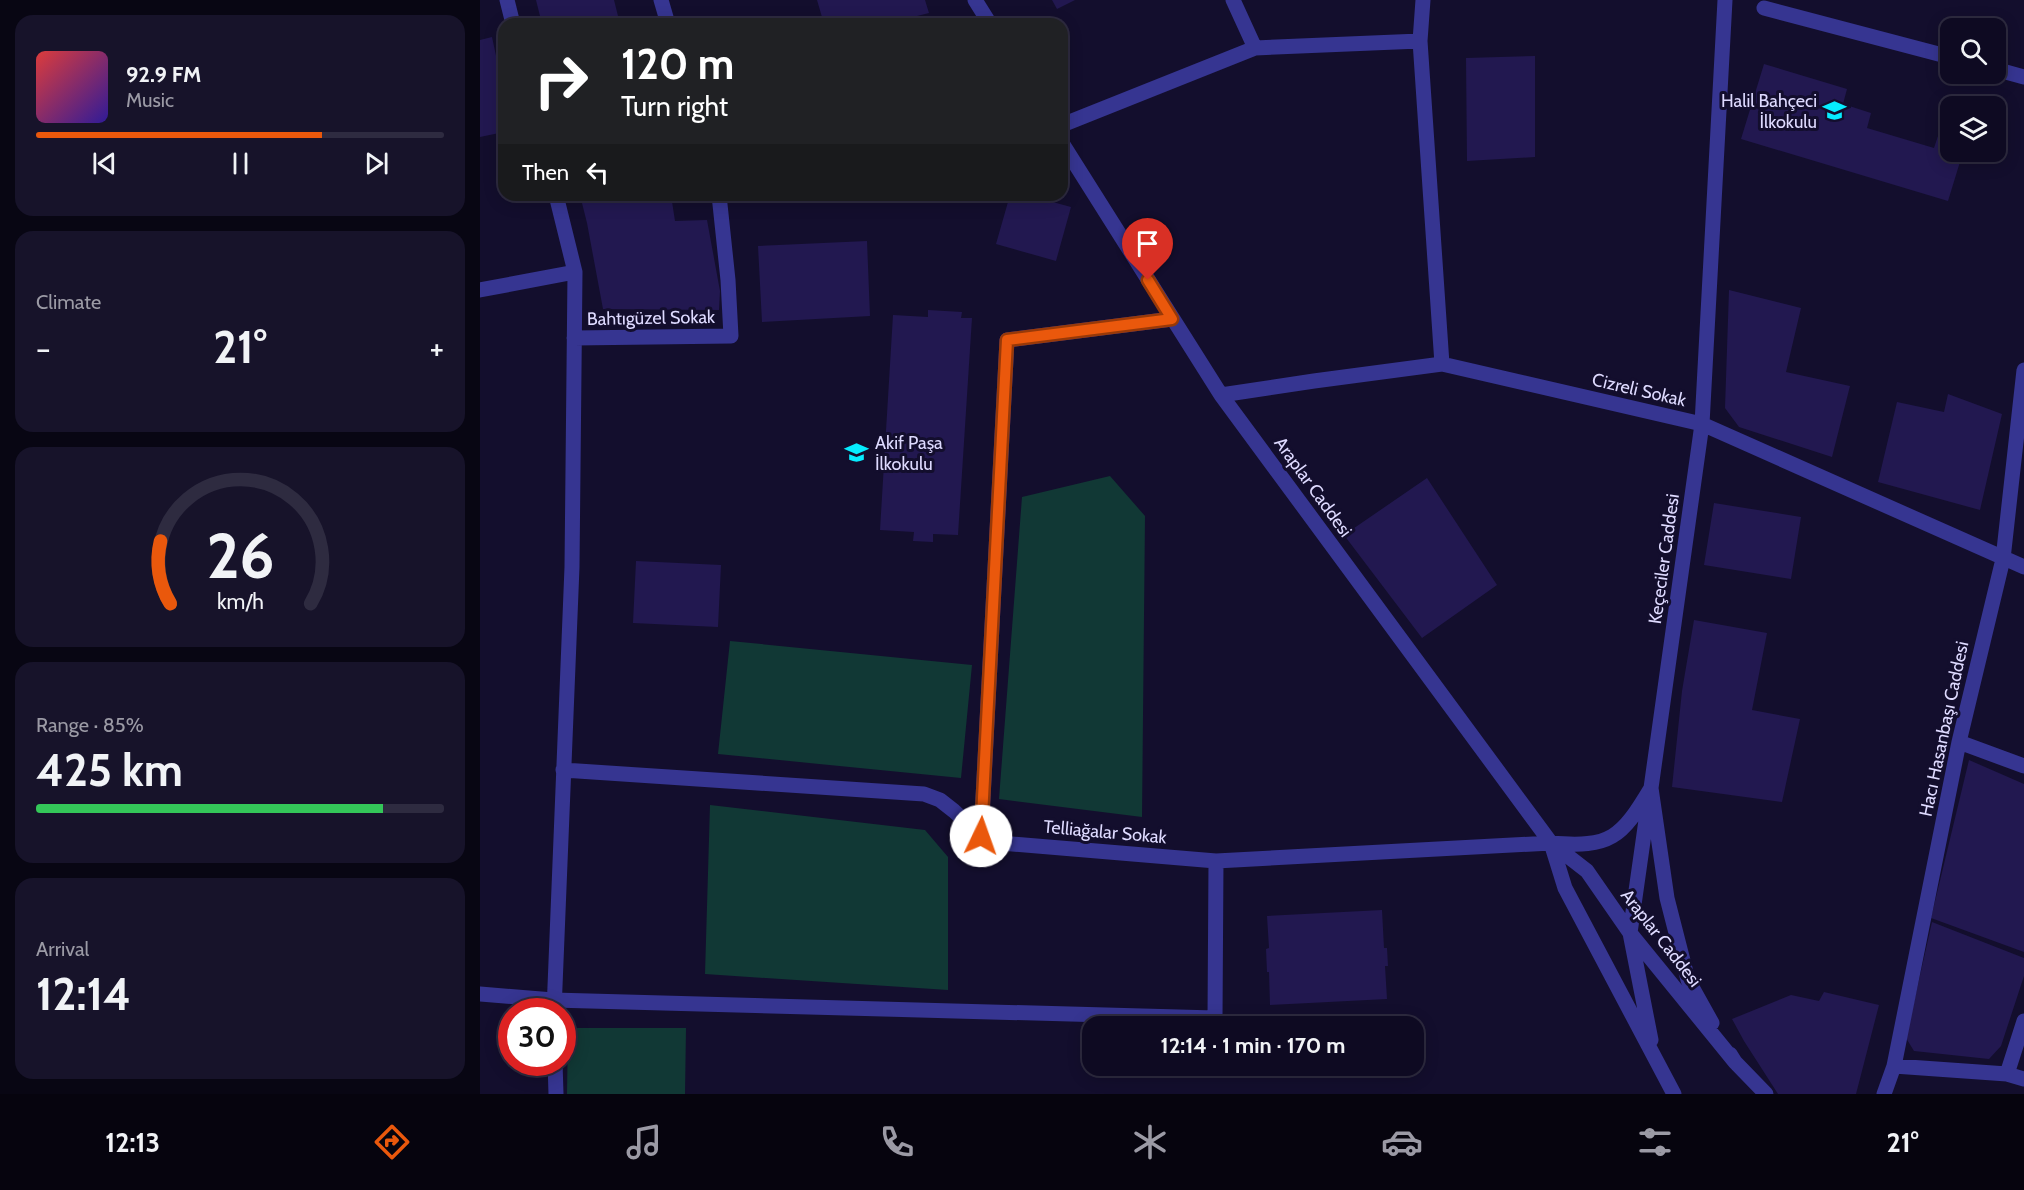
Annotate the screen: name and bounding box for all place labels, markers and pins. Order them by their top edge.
place label: Halil Bahçeci İlkokulu [1721,90,1817,133]
school or university icon: Halil Bahçeci İlkokulu [1822,98,1848,124]
pin [1122,218,1173,280]
place label: Akif Paşa İlkokulu [875,432,943,475]
school or university icon: Akif Paşa İlkokulu [844,440,870,466]

